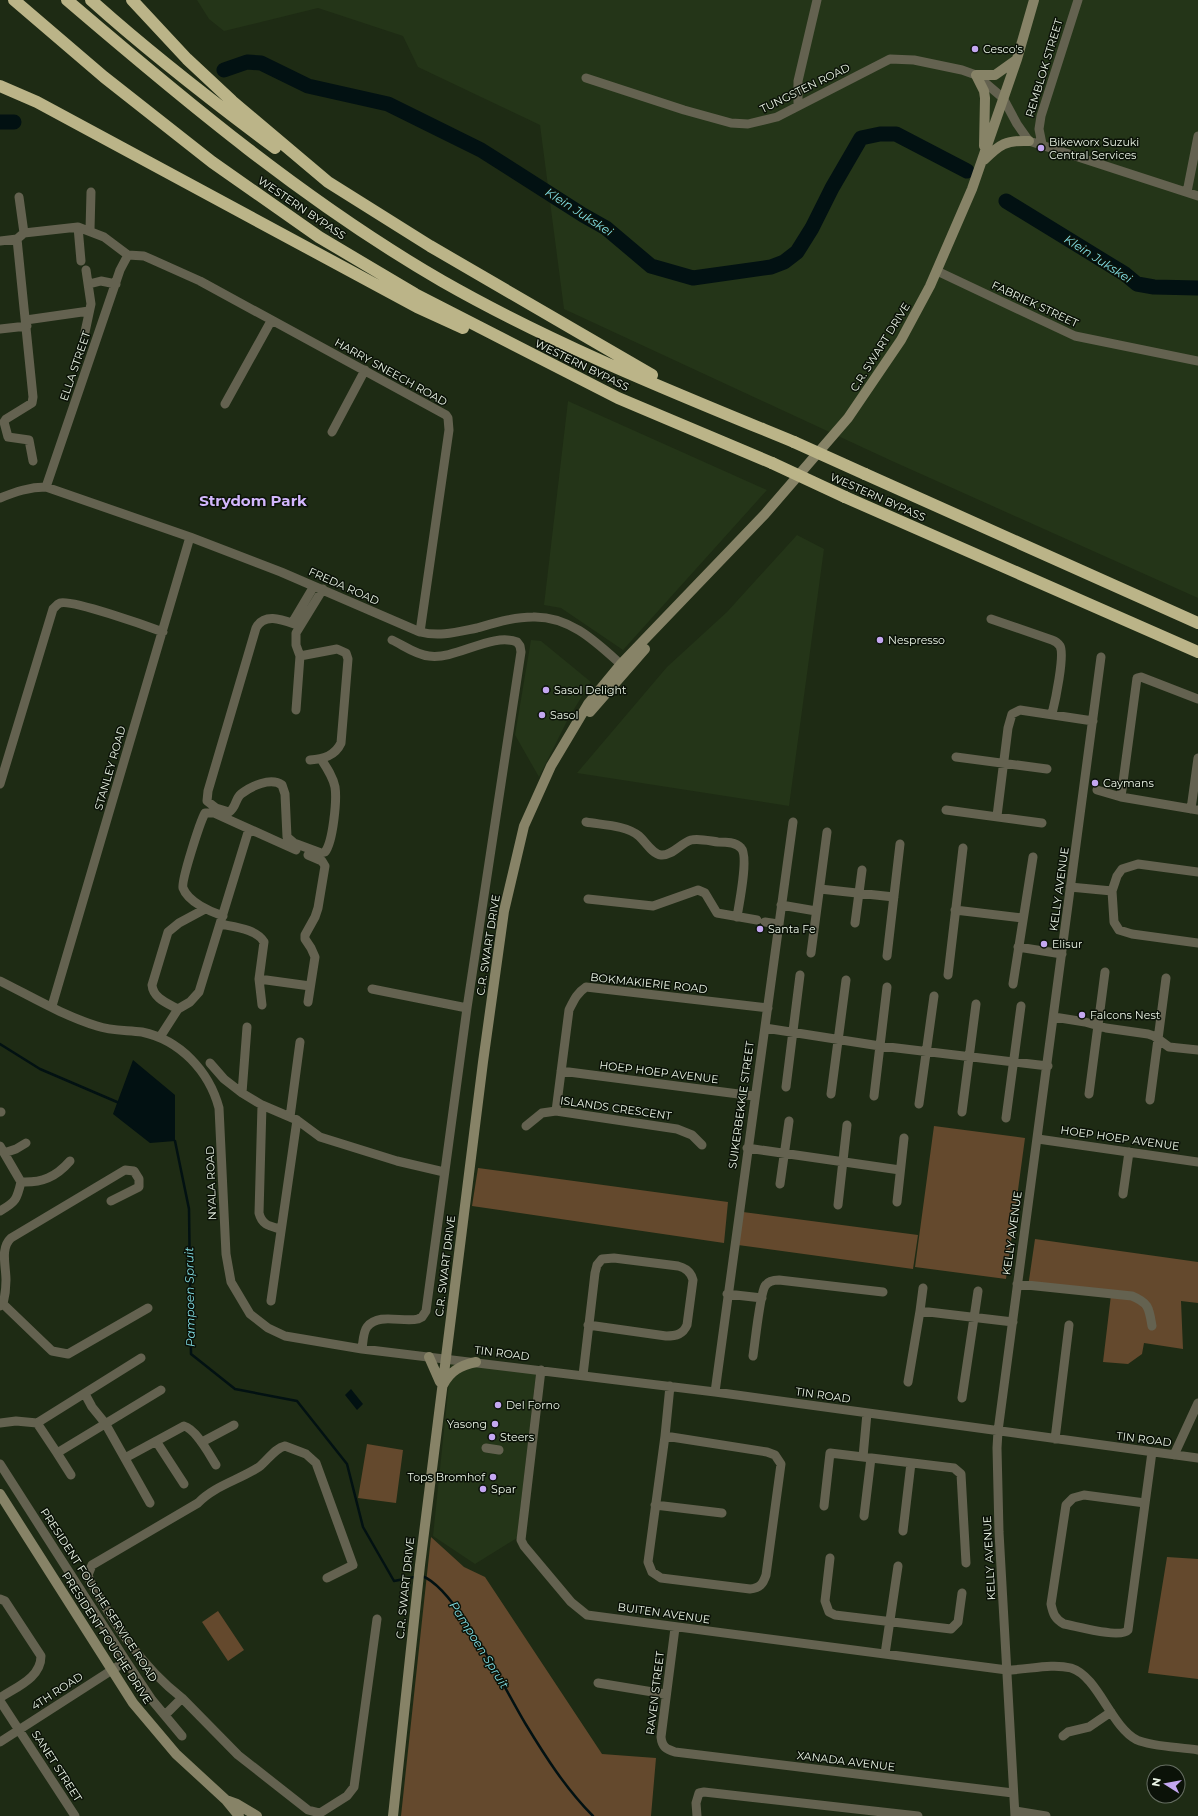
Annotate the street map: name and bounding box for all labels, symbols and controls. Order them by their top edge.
street label: REMBLOK STREET [1022,16,1066,119]
place label: Cesco's [983,42,1024,56]
marker: Cesco's [970,44,980,54]
street label: TUNGSTEN ROAD [758,60,852,116]
place label: Bikeworx Suzuki Central Services [1049,135,1139,162]
marker: Bikeworx Suzuki Central Services [1036,143,1046,153]
street label: WESTERN BYPASS [255,173,349,243]
water label: Klein Jukskei [543,184,617,239]
water label: Klein Jukskei [1062,231,1136,286]
street label: FABRIEK STREET [989,278,1081,331]
street label: C.R. SWART DRIVE [847,300,913,394]
street label: ELLA STREET [56,329,94,403]
street label: HARRY SNEECH ROAD [332,335,450,409]
street label: WESTERN BYPASS [533,336,632,394]
street label: WESTERN BYPASS [828,470,928,524]
district label: Strydom Park [199,491,307,510]
street label: FREDA ROAD [306,564,382,608]
place label: Nespresso [888,633,945,647]
marker: Nespresso [875,635,885,645]
place label: Sasol Delight [554,683,627,697]
marker: Sasol Delight [541,685,551,695]
place label: Sasol [550,708,578,722]
marker: Sasol [537,710,547,720]
street label: STANLEY ROAD [91,724,129,812]
place label: Caymans [1103,776,1155,790]
marker: Caymans [1090,778,1100,788]
street label: KELLY AVENUE [1046,846,1072,932]
street label: C.R. SWART DRIVE [473,894,503,996]
place label: Santa Fe [768,922,816,936]
marker: Santa Fe [755,924,765,934]
place label: Elisur [1052,937,1082,951]
marker: Elisur [1039,939,1049,949]
street label: BOKMAKIERIE ROAD [590,970,708,996]
place label: Falcons Nest [1090,1008,1161,1022]
marker: Falcons Nest [1077,1010,1087,1020]
street label: SUIKERBEKKIE STREET [725,1040,757,1170]
street label: HOEP HOEP AVENUE [599,1058,719,1086]
street label: ISLANDS CRESCENT [559,1093,673,1123]
street label: HOEP HOEP AVENUE [1060,1123,1180,1153]
street label: NYALA ROAD [203,1146,219,1220]
street label: KELLY AVENUE [999,1190,1025,1276]
street label: C.R. SWART DRIVE [432,1215,458,1317]
water label: Pampoen Spruit [181,1247,198,1347]
street label: TIN ROAD [474,1343,530,1363]
street label: TIN ROAD [795,1384,851,1406]
place label: Del Forno [506,1398,560,1412]
marker: Del Forno [493,1400,503,1410]
place label: Yasong [447,1417,487,1431]
marker: Yasong [490,1419,500,1429]
street label: TIN ROAD [1116,1429,1172,1449]
place label: Steers [500,1430,535,1444]
marker: Steers [487,1432,497,1442]
place label: Tops Bromhof [407,1470,486,1484]
marker: Tops Bromhof [488,1472,498,1482]
place label: Spar [491,1482,516,1496]
marker: Spar [478,1484,488,1494]
street label: PRESIDENT FOUCHE SERVICE ROAD [37,1505,161,1685]
street label: KELLY AVENUE [980,1515,998,1601]
street label: C.R. SWART DRIVE [393,1537,417,1639]
street label: PRESIDENT FOUCHE DRIVE [59,1569,155,1707]
water label: Pampoen Spruit [447,1598,512,1691]
street label: BUITEN AVENUE [617,1600,711,1626]
street label: RAVEN STREET [643,1650,667,1736]
street label: 4TH ROAD [28,1669,86,1713]
street label: SANET STREET [29,1728,86,1805]
street label: XANADA AVENUE [796,1748,896,1774]
north arrow [1146,1764,1186,1804]
text: N [1148,1776,1164,1788]

